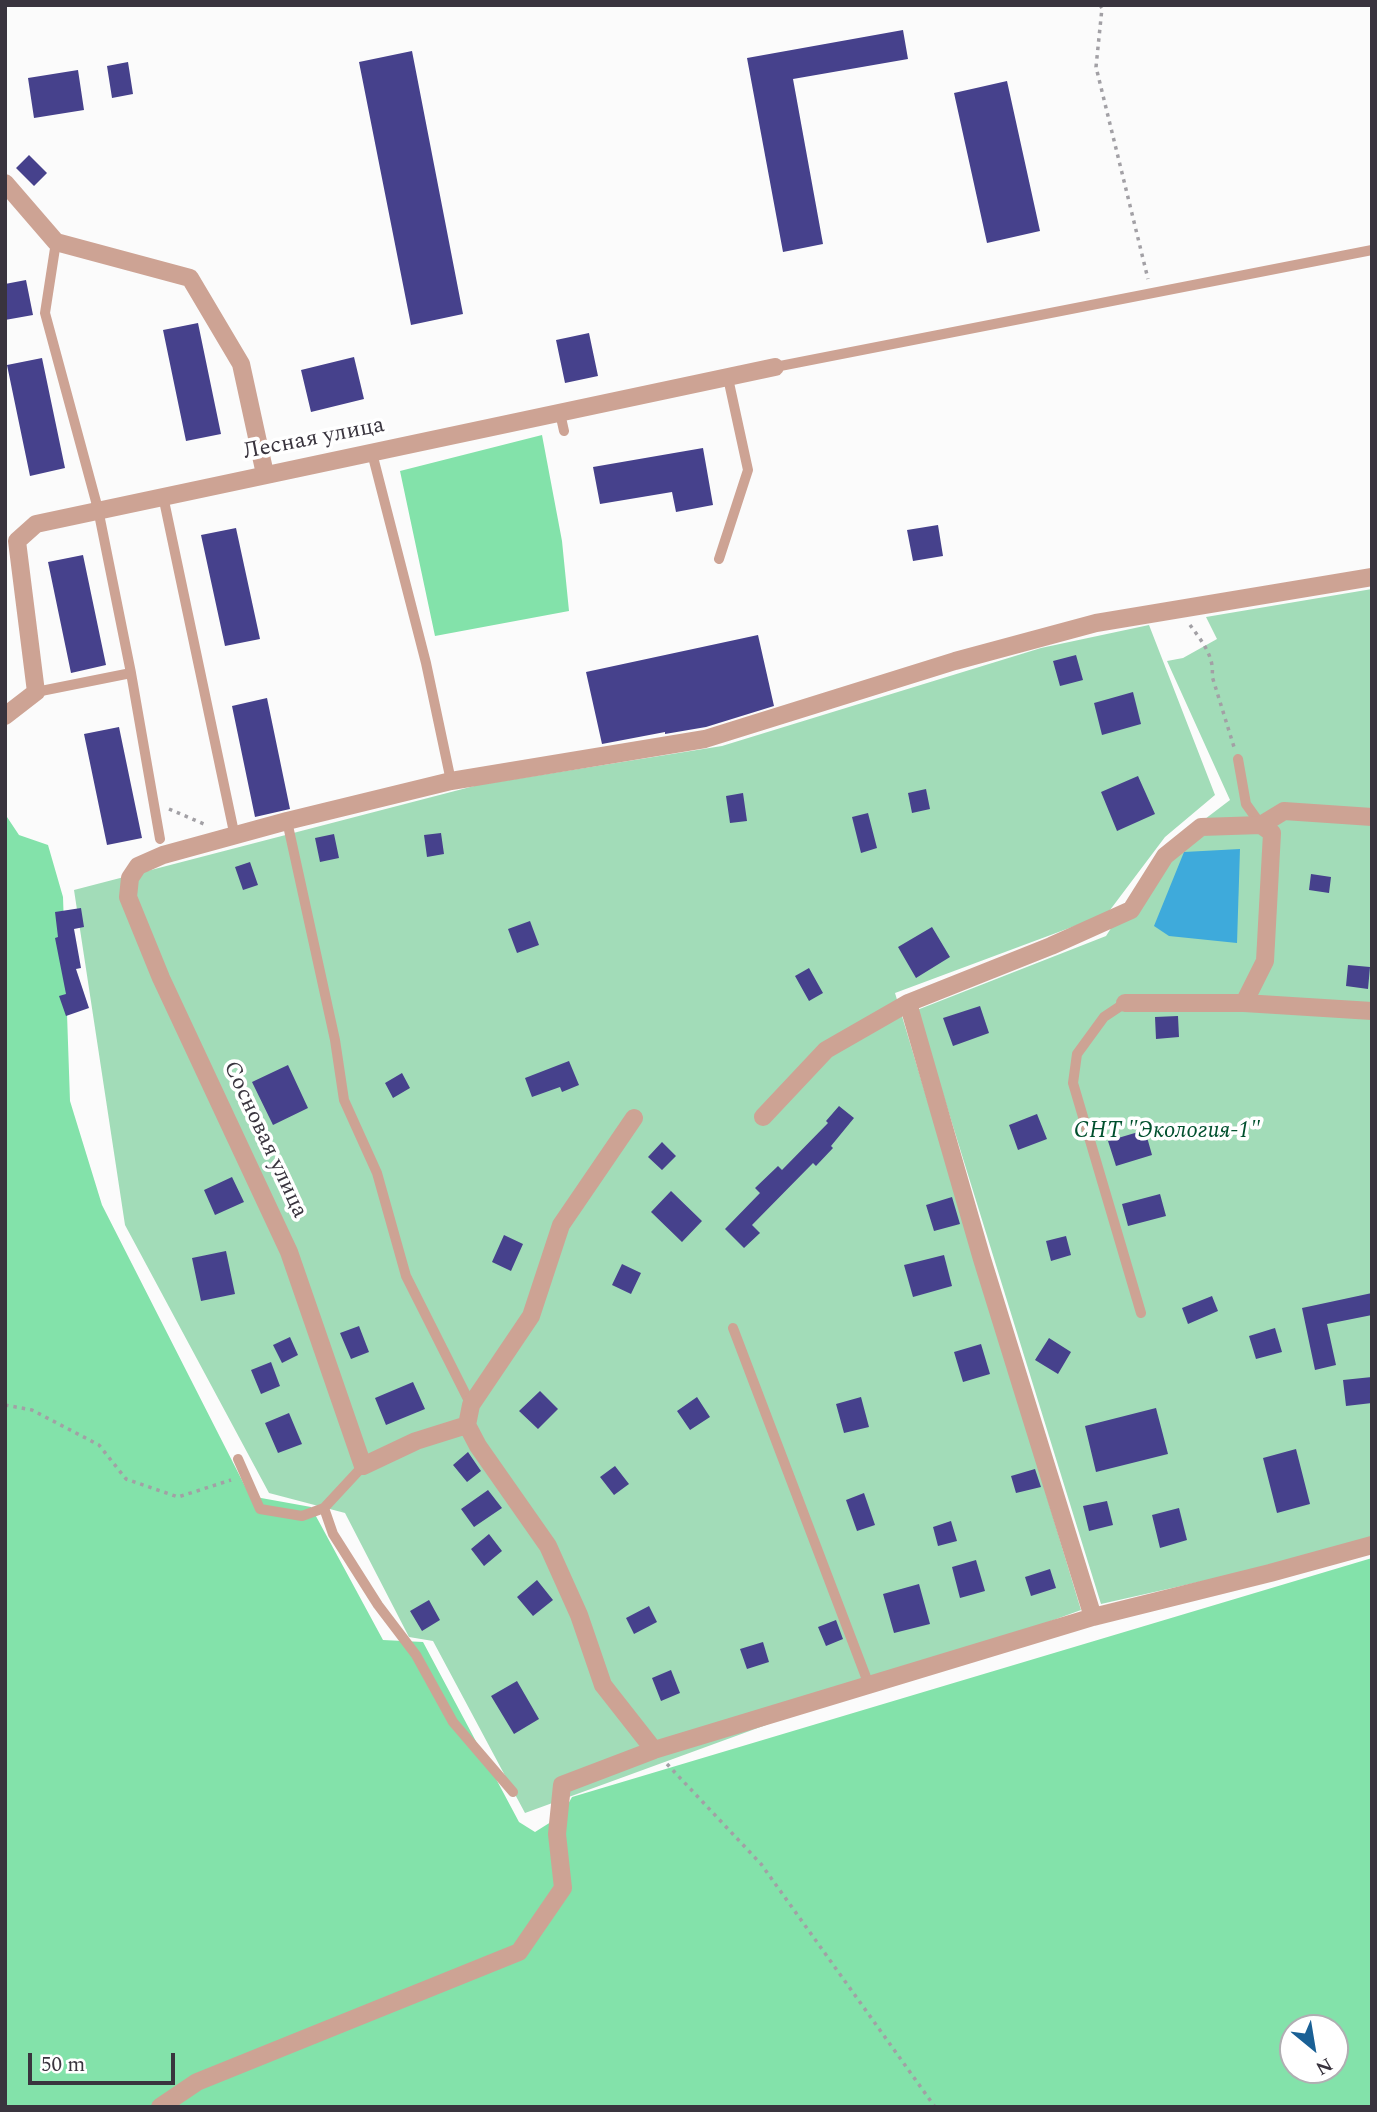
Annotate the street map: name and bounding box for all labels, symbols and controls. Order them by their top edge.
street label: Лесная улица [241,413,387,467]
street label: Сосновая улица [216,1057,312,1223]
park label: СНТ "Экология-1" [1074,1118,1260,1146]
north arrow [1279,2014,1349,2084]
scale bar [32,2038,178,2082]
text: 50 m [41,2049,85,2081]
text: N [1310,2049,1338,2082]

